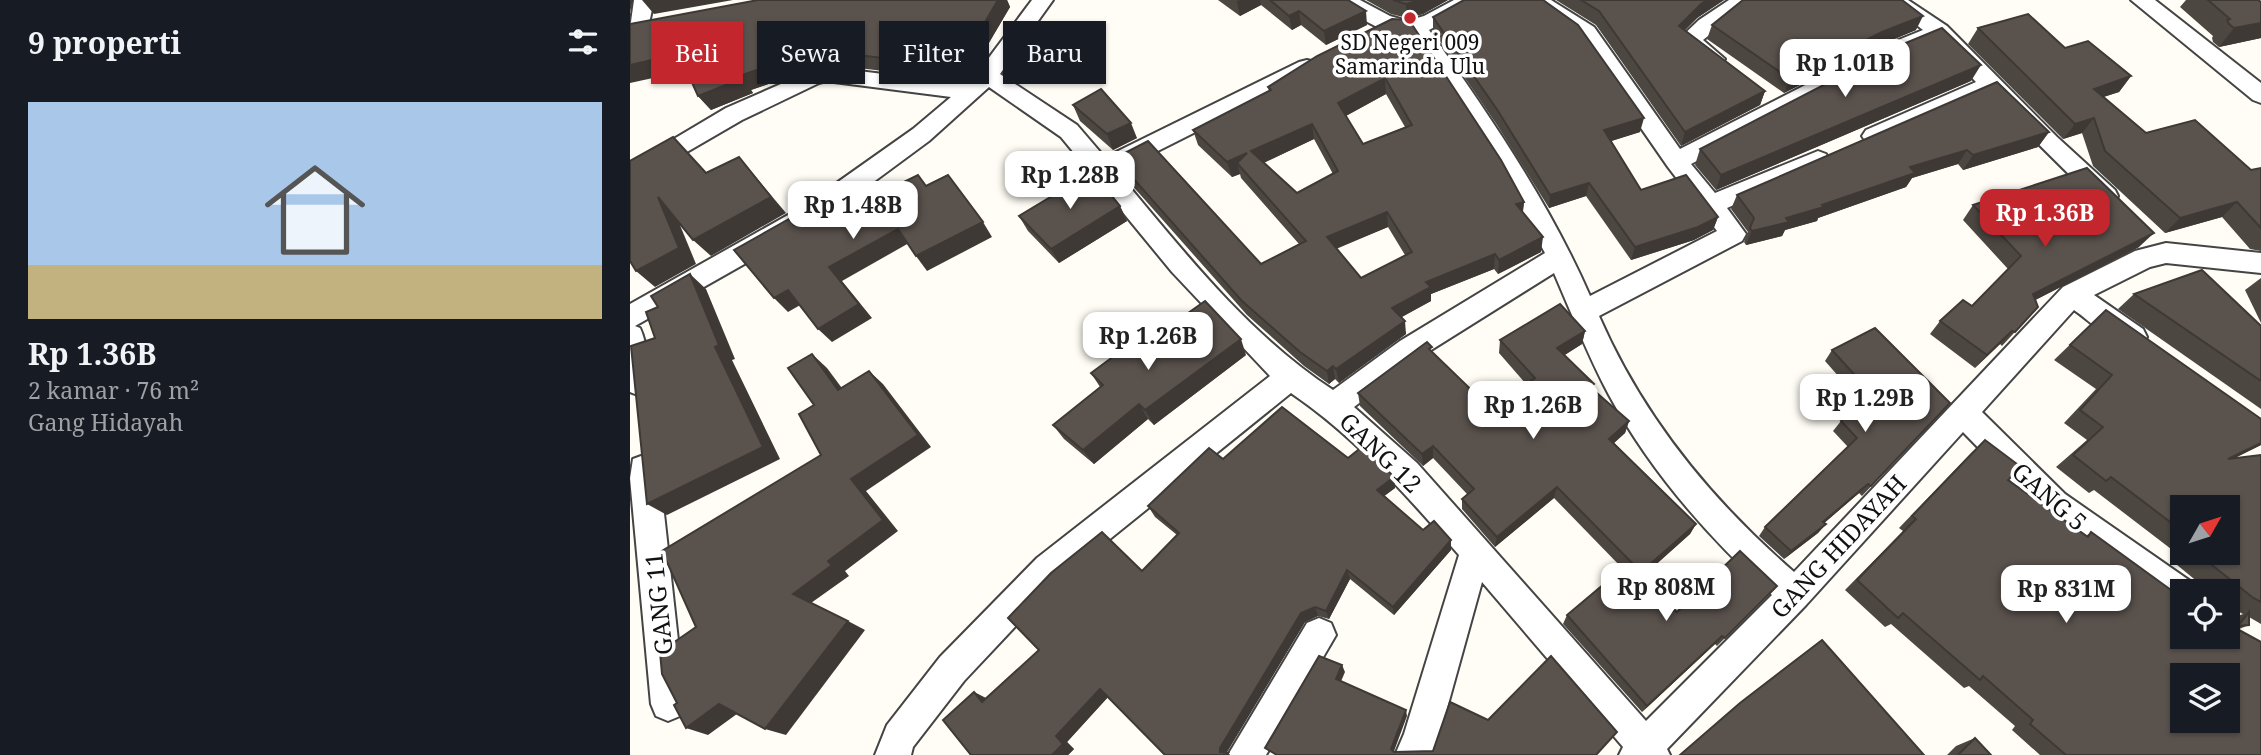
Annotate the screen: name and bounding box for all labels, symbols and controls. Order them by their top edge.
marker: SD Negeri 009 Samarinda Ulu [1402,10,1418,26]
chip: Beli [651,21,743,84]
chip: Sewa [757,21,865,84]
chip: Filter [879,21,989,84]
chip: Baru [1003,21,1106,84]
text: 9 properti [28,22,181,63]
icon: filters [564,23,602,61]
place label: SD Negeri 009 Samarinda Ulu [1335,28,1485,80]
pin: Rp 1.01B [1773,40,1917,99]
text: Rp 1.01B [1796,46,1894,78]
icon: home [252,147,378,273]
pin: Rp 1.28B [998,152,1142,211]
text: Rp 1.28B [1021,158,1119,190]
pin: Rp 1.48B [781,182,925,241]
text: Rp 1.48B [804,188,902,220]
pin: Rp 1.36B [1973,190,2117,249]
text: Rp 1.36B [1996,196,2094,228]
pin: Rp 1.26B [1076,312,1220,372]
text: Rp 1.26B [1099,319,1197,351]
text: Rp 1.36B [28,333,156,374]
text: 2 kamar · 76 m² [28,374,199,406]
pin: Rp 1.29B [1793,374,1937,434]
text: Rp 1.29B [1816,381,1914,413]
pin: Rp 1.26B [1461,382,1605,441]
text: Rp 1.26B [1484,388,1582,420]
street label: GANG 12 [1333,405,1429,499]
text: Gang Hidayah [28,406,183,438]
street label: GANG 5 [2006,454,2094,538]
street label: GANG HIDAYAH [1763,467,1913,625]
north arrow [2170,495,2240,565]
map controls [2170,495,2240,733]
street label: GANG 11 [636,551,680,657]
pin: Rp 808M [1601,564,1731,623]
pin: Rp 831M [2001,566,2131,625]
text: Rp 808M [1617,570,1715,602]
text: Rp 831M [2017,572,2115,604]
button: locate [2170,579,2240,649]
button: layers [2170,663,2240,733]

